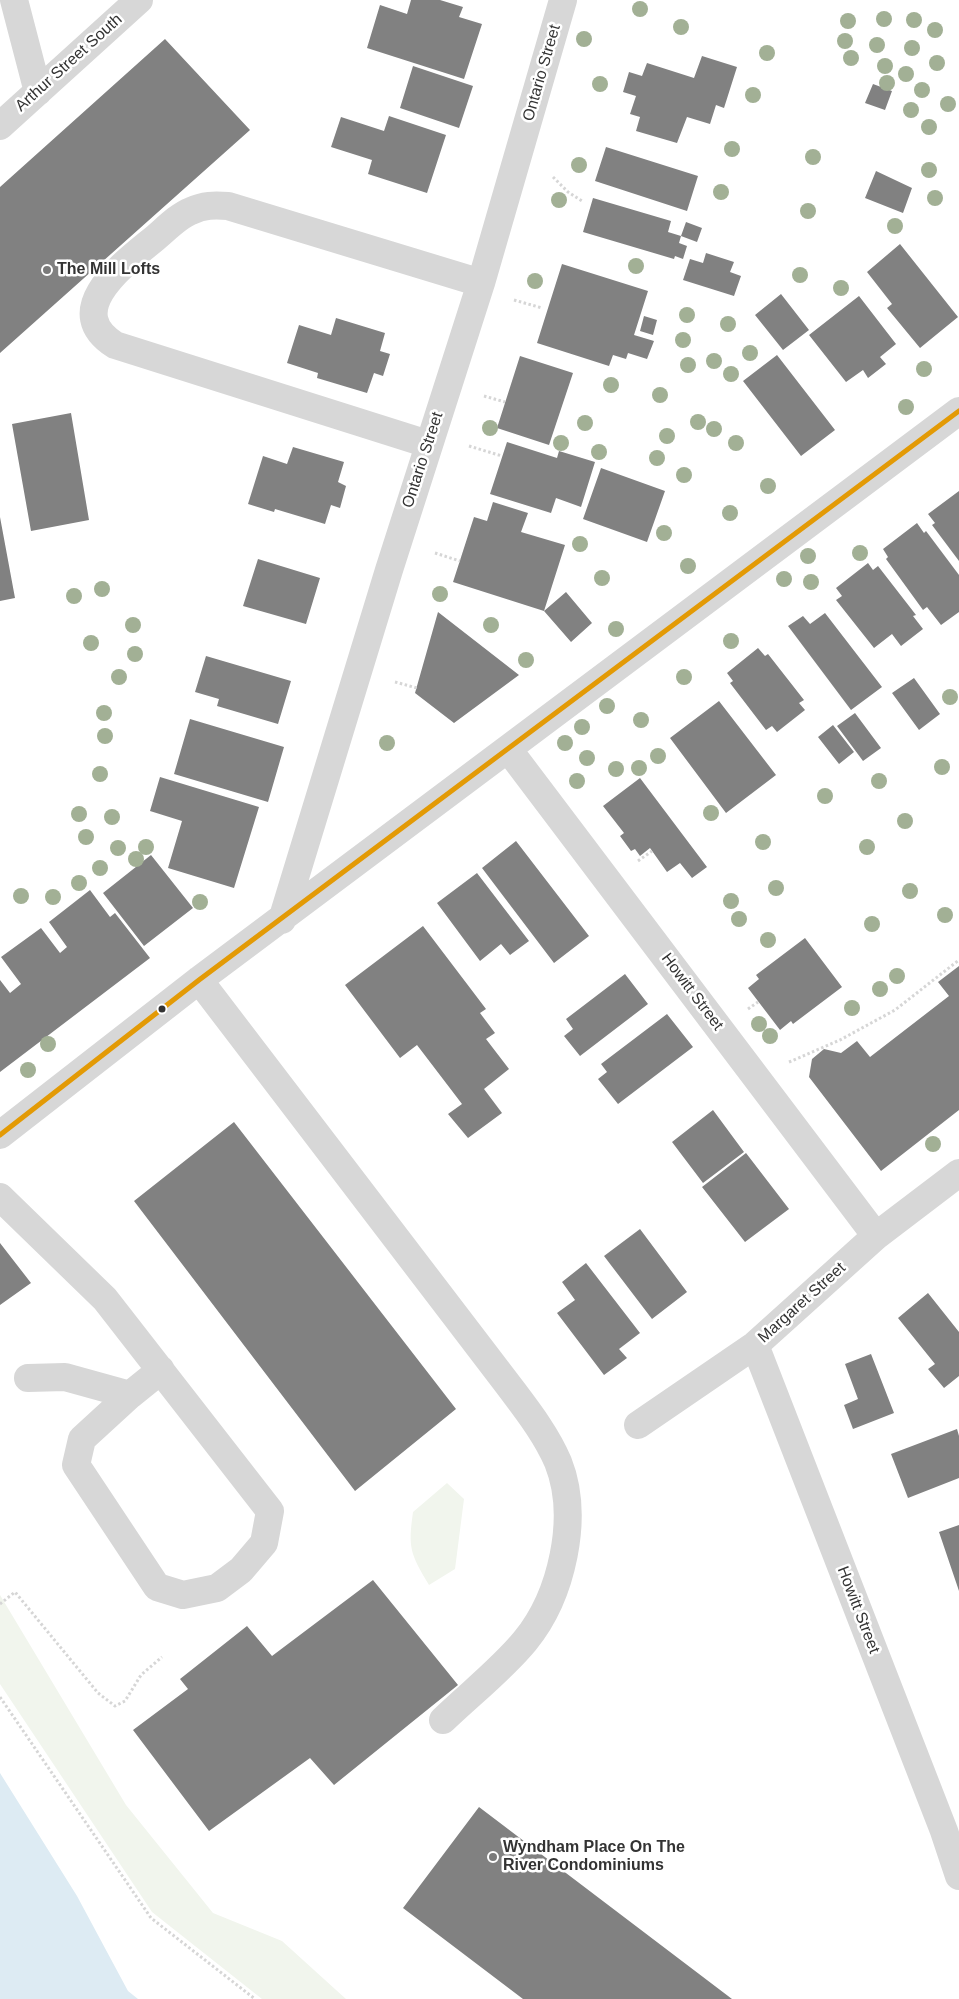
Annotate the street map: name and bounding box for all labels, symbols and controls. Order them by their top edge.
street label: Arthur Street South [12,10,126,116]
street label: Ontario Street [519,22,565,124]
place label: The Mill Lofts [57,260,160,280]
marker: The Mill Lofts [41,264,53,276]
street label: Ontario Street [398,410,448,510]
street label: Howitt Street [657,950,727,1034]
unlabelled marker [157,1004,167,1014]
street label: Margaret Street [754,1259,850,1347]
street label: Howitt Street [833,1564,883,1656]
place label: Wyndham Place On The River Condominiums [503,1838,685,1876]
marker: Wyndham Place On The River Condominiums [487,1851,499,1863]

